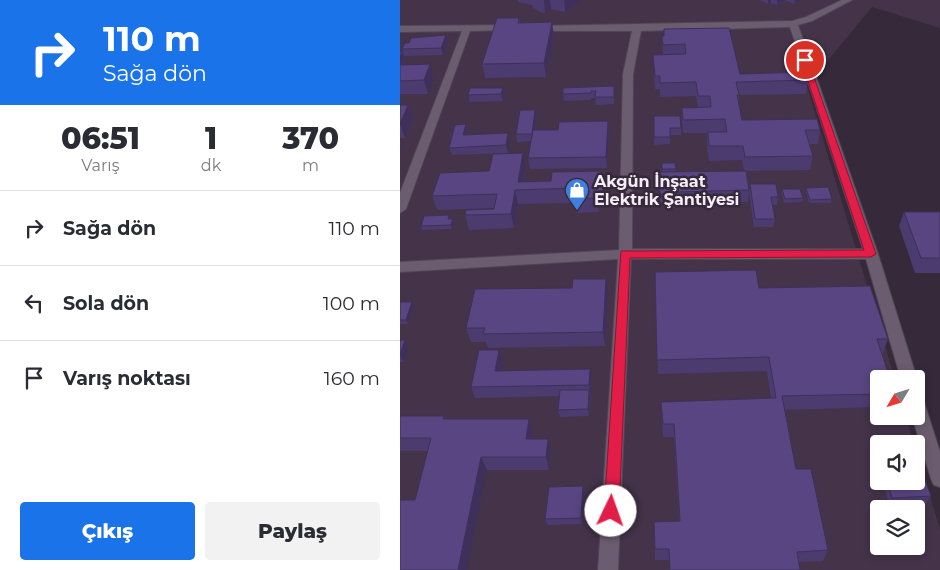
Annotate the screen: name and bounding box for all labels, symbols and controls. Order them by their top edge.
text: 110 m [103,17,201,60]
icon: right [20,20,85,85]
pin [784,39,826,81]
icon: arrive [791,46,819,74]
text: Sağa dön [103,60,207,87]
text: 06:51 [61,120,140,157]
text: 1 [205,120,217,157]
text: 370 [282,120,339,157]
text: Varış [81,156,119,175]
text: dk [201,156,221,175]
text: m [302,156,319,175]
place label: Akgün İnşaat Elektrik Şantiyesi [593,172,739,209]
shop icon: Akgün İnşaat Elektrik Şantiyesi [564,177,590,211]
icon: right [20,214,48,242]
text: Sağa dön [63,217,156,240]
text: 110 m [329,217,380,240]
icon: left [20,289,48,317]
text: Sola dön [63,292,149,315]
text: 100 m [323,292,380,315]
icon: arrive [20,364,48,392]
text: Varış noktası [63,367,191,390]
text: 160 m [324,367,380,390]
north arrow [870,370,925,425]
map controls [870,370,925,555]
button: sound [870,435,925,490]
position arrow [584,484,636,536]
button: layers [870,500,925,555]
button: Çıkış [20,502,195,560]
button: Paylaş [205,502,380,560]

